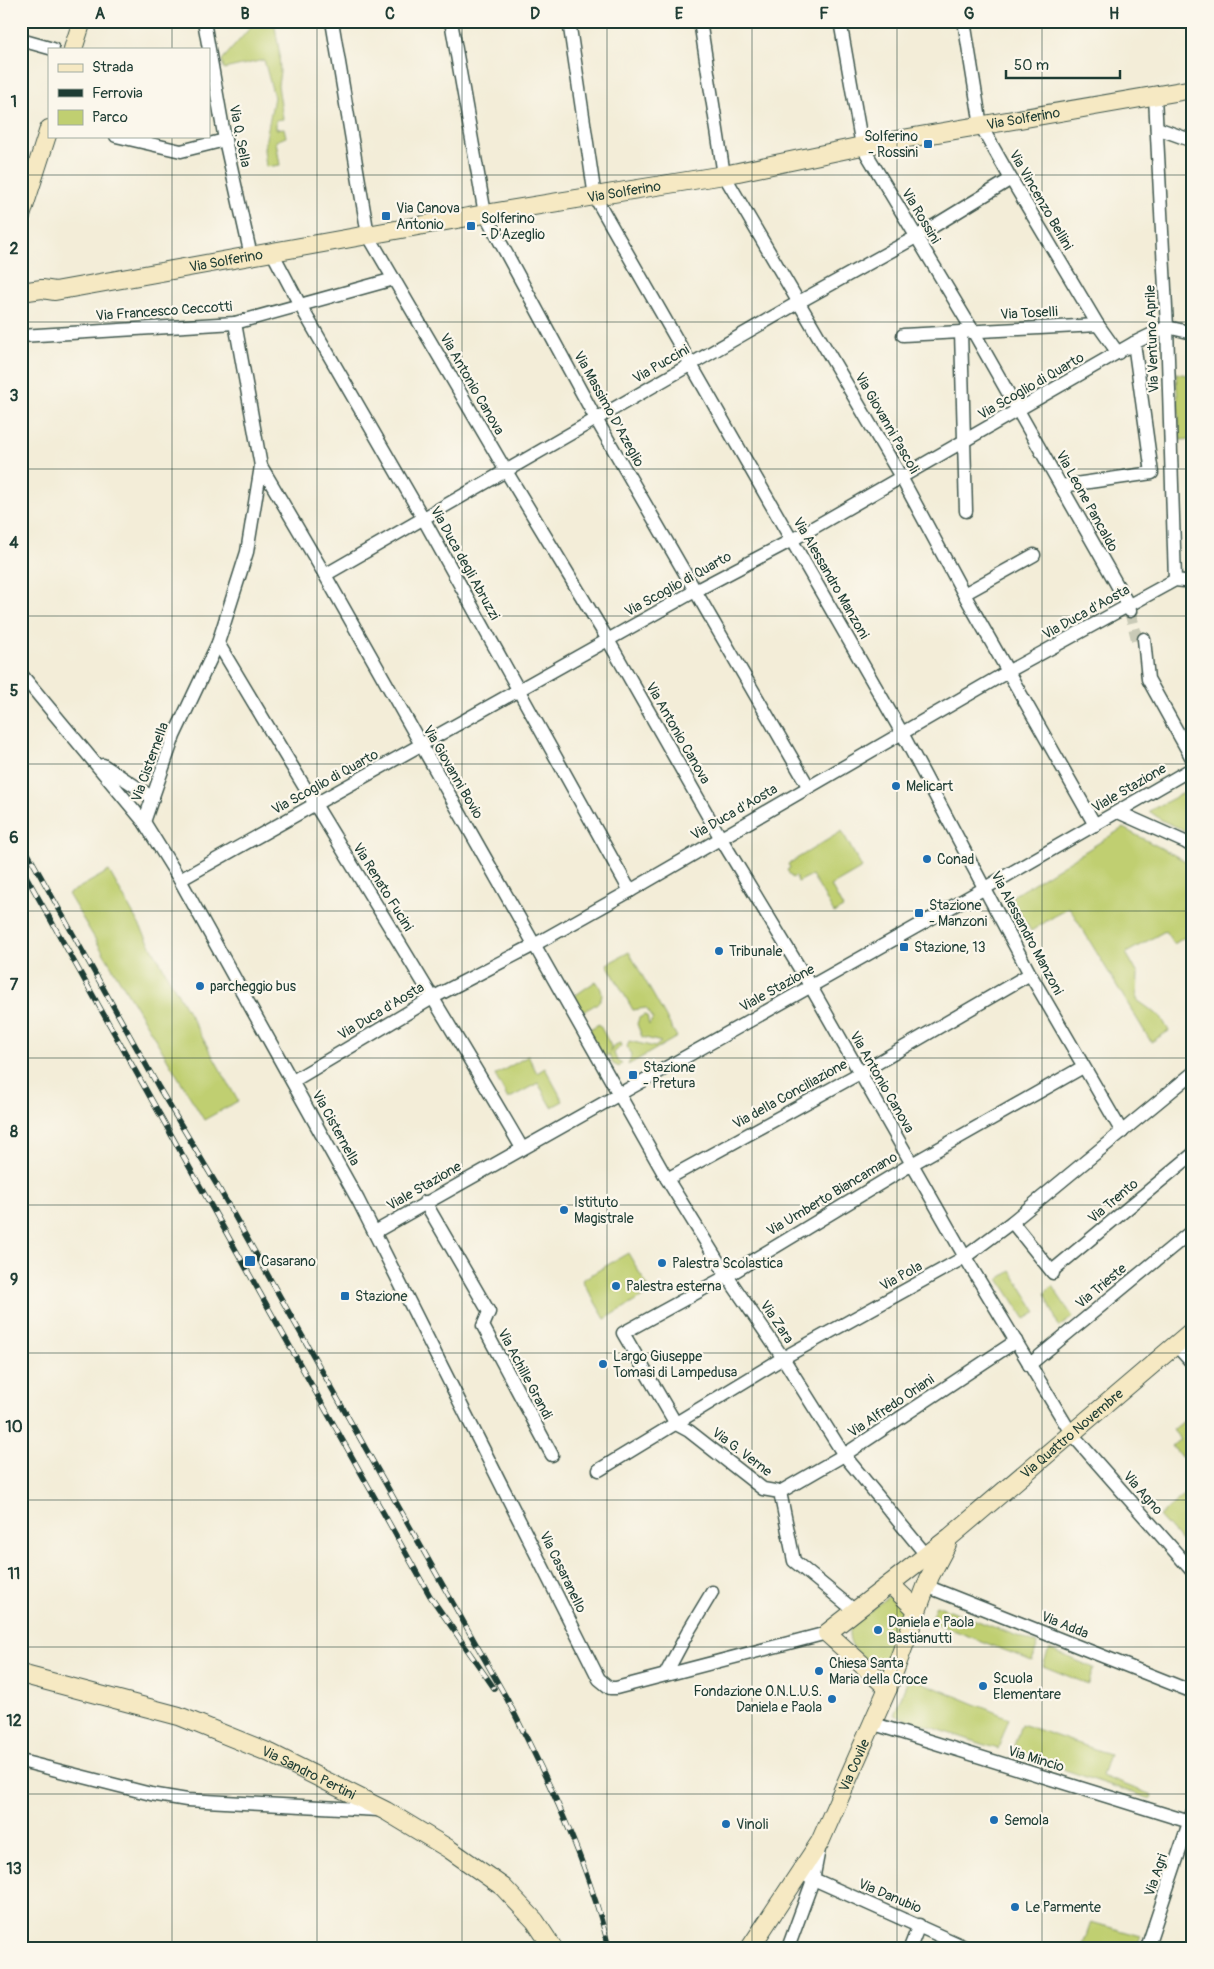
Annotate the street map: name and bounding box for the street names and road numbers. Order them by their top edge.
street label: Via Q. Sella [226,103,254,169]
street label: Via Solferino [985,103,1062,133]
street label: Via Vincenzo Bellini [1005,147,1077,254]
street label: Via Solferino [586,177,662,206]
street label: Via Rossini [898,185,944,247]
street label: Via Solferino [188,245,264,275]
street label: Via Ventuno Aprile [1142,285,1162,393]
street label: Via Francesco Ceccotti [95,298,233,324]
street label: Via Toselli [1000,303,1059,323]
street label: Via Antonio Canova [436,330,508,438]
street label: Via Puccini [630,341,693,387]
street label: Via Massimo D'Azeglio [570,348,648,470]
street label: Via Scoglio di Quarto [975,349,1087,423]
street label: Via Giovanni Pascoli [851,369,923,477]
street label: Via Leone Pancaldo [1052,448,1122,555]
street label: Via Duca degli Abruzzi [427,503,504,623]
street label: Via Alessandro Manzoni [789,514,873,642]
street label: Via Scoglio di Quarto [622,547,735,620]
street label: Via Duca d'Aosta [1039,581,1133,643]
street label: Via Antonio Canova [642,679,714,787]
street label: Via Cisternella [128,720,172,804]
street label: Via Giovanni Bovio [419,722,487,822]
street label: Via Scoglio di Quarto [269,745,382,818]
street label: Viale Stazione [1089,760,1169,816]
street label: Via Duca d'Aosta [688,780,780,844]
street label: Via Renato Fucini [349,840,417,935]
street label: Via Alessandro Manzoni [987,868,1067,998]
street label: Viale Stazione [737,960,817,1016]
street label: Via Duca d'Aosta [335,979,427,1043]
street label: Via Antonio Canova [846,1028,918,1136]
street label: Via della Conciliazione [730,1055,850,1133]
street label: Via Cisternella [308,1087,364,1169]
street label: Via Umberto Biancamano [764,1148,901,1240]
street label: Viale Stazione [384,1158,464,1214]
street label: Via Trento [1085,1175,1142,1227]
street label: Via Pola [877,1258,925,1294]
street label: Via Trieste [1072,1260,1130,1312]
street label: Via Zara [757,1297,797,1347]
street label: Via Achille Grandi [494,1326,556,1423]
street label: Via Alfredo Oriani [845,1371,938,1441]
street label: Via Quattro Novembre [1017,1385,1127,1482]
street label: Via G. Verne [709,1424,776,1480]
street label: Via Agno [1119,1468,1167,1519]
street label: Via Casaranello [536,1529,590,1616]
street label: Via Adda [1039,1608,1091,1642]
street label: Via Covile [835,1736,873,1794]
street label: Via Sandro Pertini [259,1742,359,1803]
street label: Via Mincio [1006,1742,1067,1776]
street label: Via Agri [1141,1851,1171,1899]
street label: Via Danubio [856,1875,925,1917]

